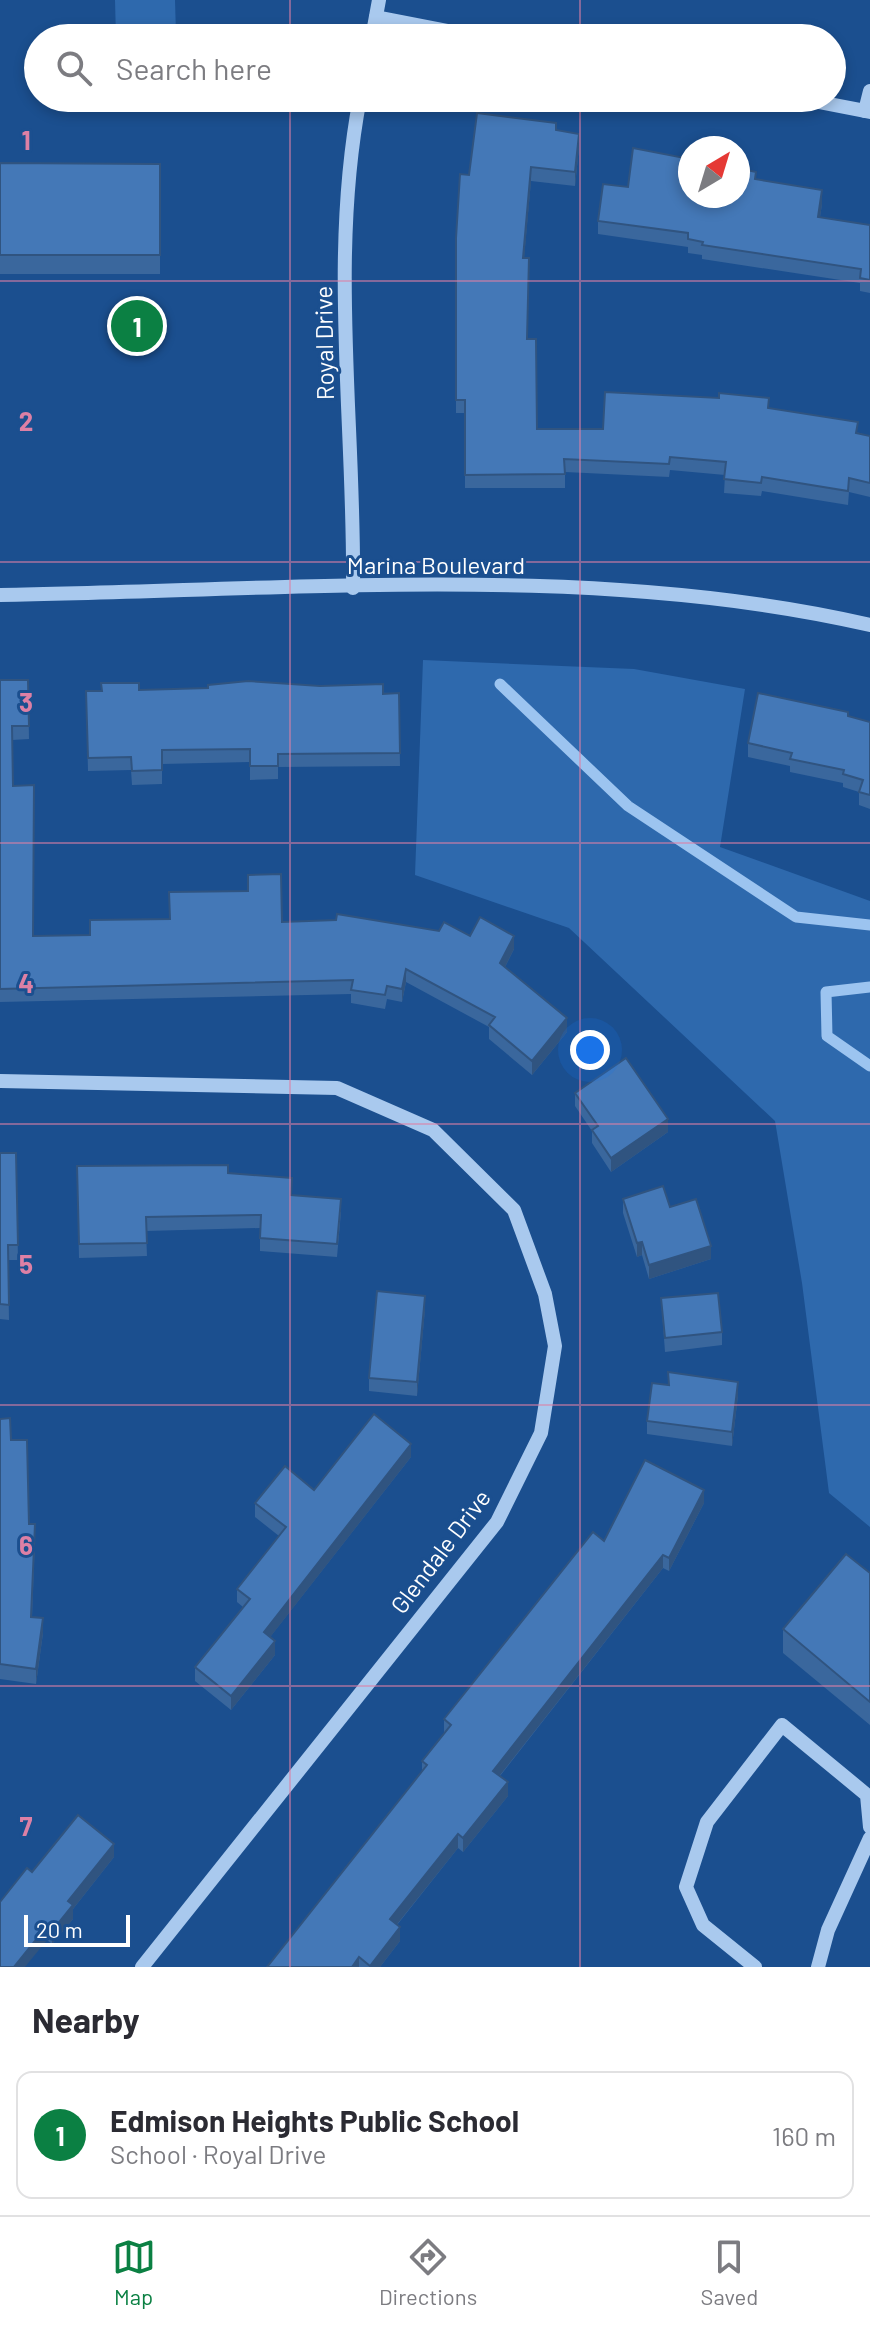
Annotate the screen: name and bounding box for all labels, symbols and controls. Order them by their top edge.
search box [24,24,846,112]
icon: search [52,46,96,90]
text: Search here [116,50,272,86]
text: 1 [21,124,31,155]
north arrow [678,136,750,208]
street label: Royal Drive [308,286,339,400]
pin: 1 [111,296,163,356]
text: 2 [19,405,33,436]
street label: Marina Boulevard [347,550,525,579]
text: 3 [19,686,33,717]
text: 4 [18,967,34,998]
your location [570,1030,610,1070]
text: 5 [19,1248,33,1279]
street label: Glendale Drive [384,1483,496,1619]
text: 6 [19,1529,33,1560]
text: 7 [20,1810,33,1841]
scale bar [24,1911,130,1947]
text: 20 m [36,1916,83,1942]
text: Nearby [32,1999,140,2040]
text: Edmison Heights Public School [110,2102,519,2138]
text: 1 [55,2120,65,2151]
text: 160 m [772,2120,836,2151]
text: School · Royal Drive [110,2138,326,2169]
tab: Map [112,2235,156,2309]
tab: Directions [379,2235,477,2309]
tab: Saved [701,2235,758,2309]

